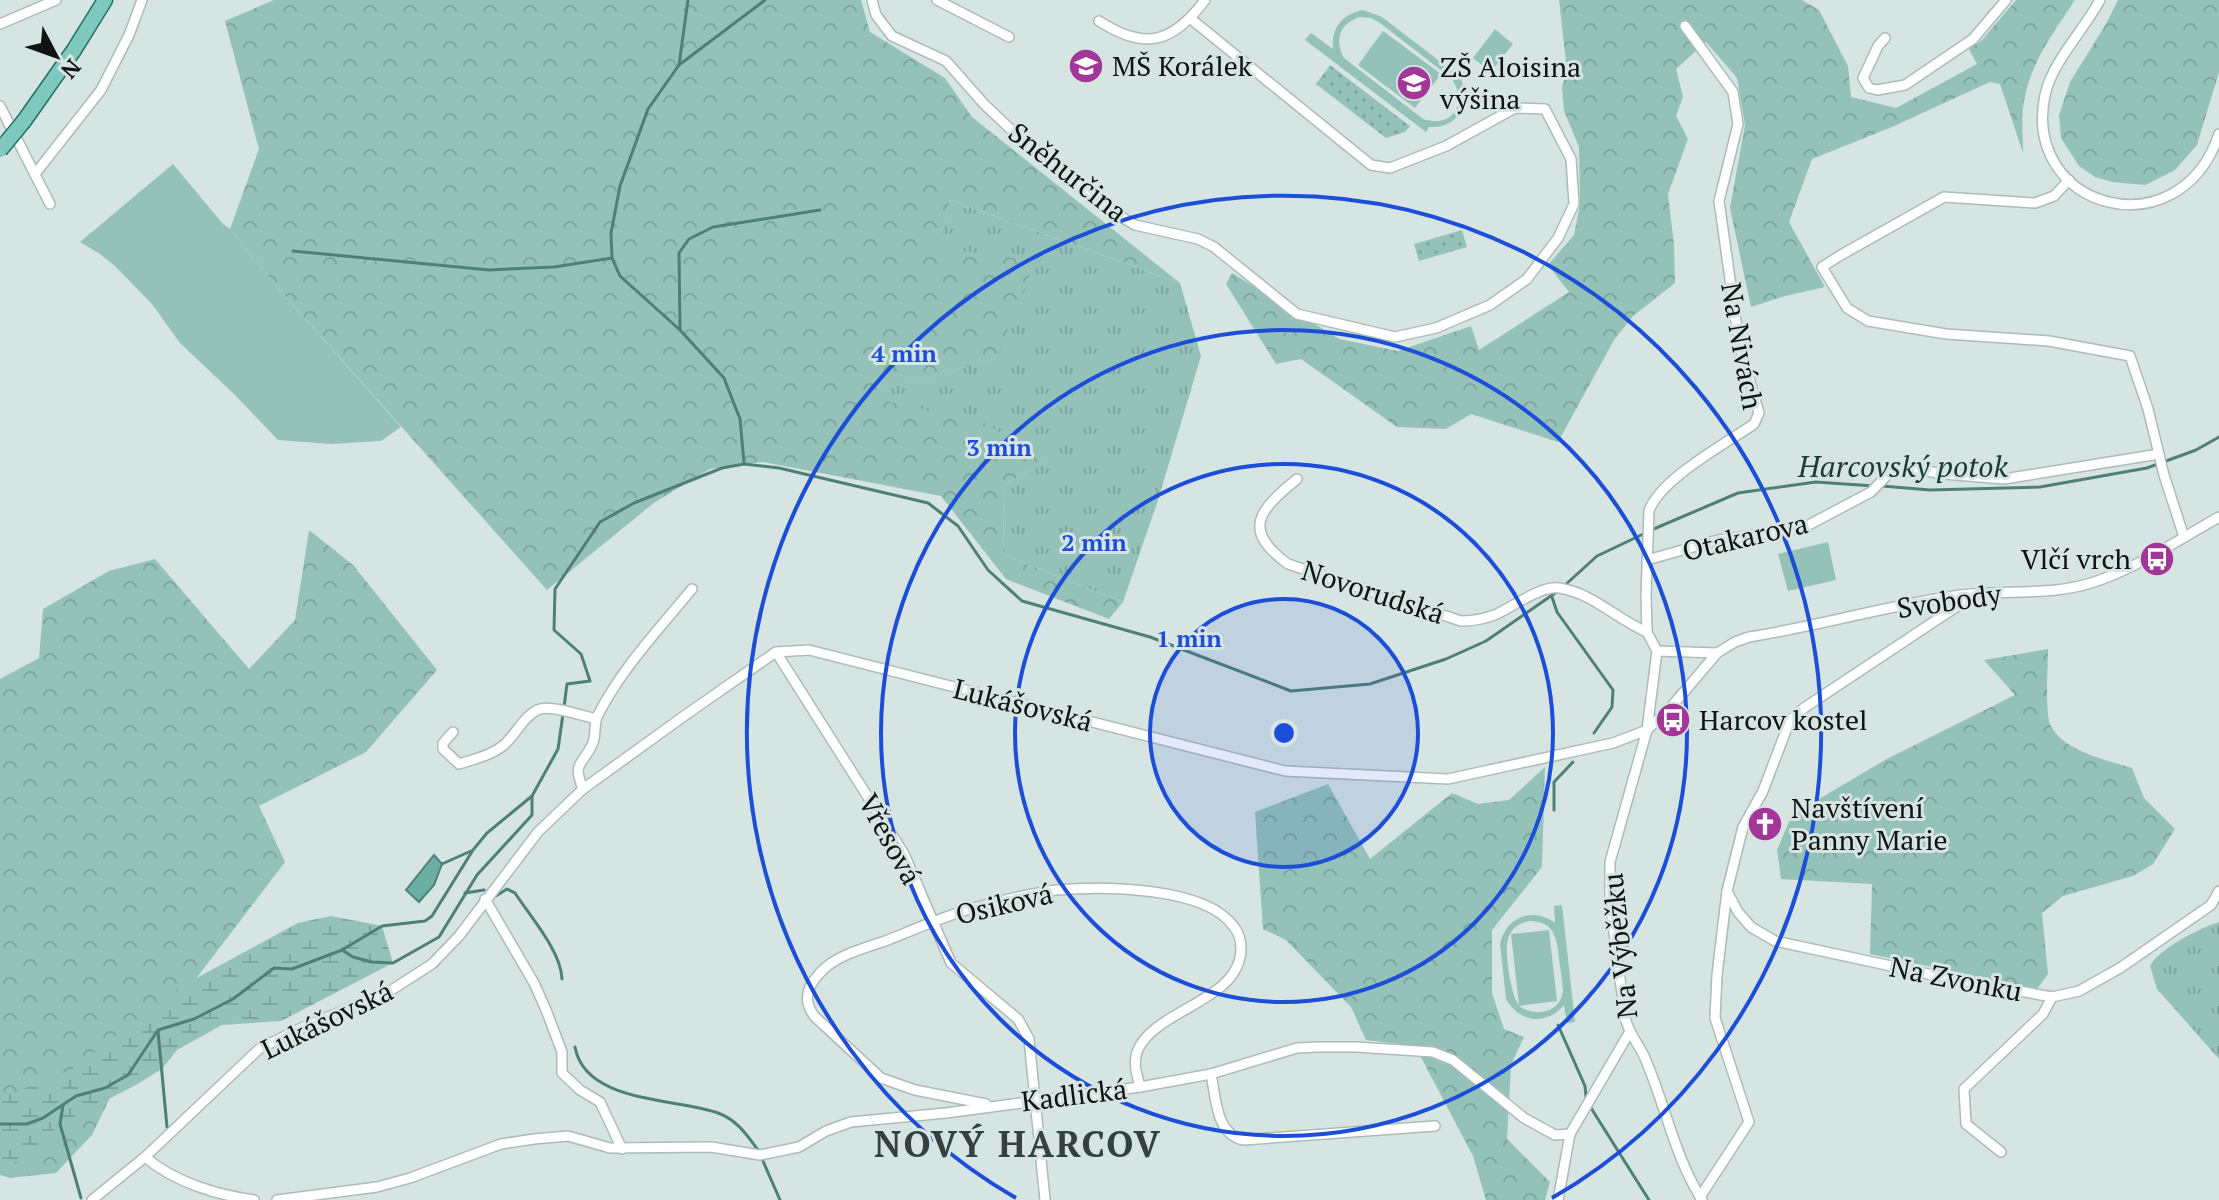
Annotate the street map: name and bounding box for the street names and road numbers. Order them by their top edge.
street label: Sněhurčina [1001,114,1135,230]
street label: Na Nivách [1713,280,1772,412]
street label: Otakarova [1678,504,1811,569]
street label: Novorudská [1297,551,1449,632]
street label: Svobody [1895,575,2004,626]
street label: Lukášovská [950,669,1097,740]
street label: Vřesová [850,787,930,891]
street label: Na Výběžku [1593,872,1646,1021]
street label: Osiková [952,874,1056,933]
street label: Na Zvonku [1887,948,2025,1009]
street label: Lukášovská [255,972,399,1067]
street label: Kadlická [1019,1070,1129,1119]

